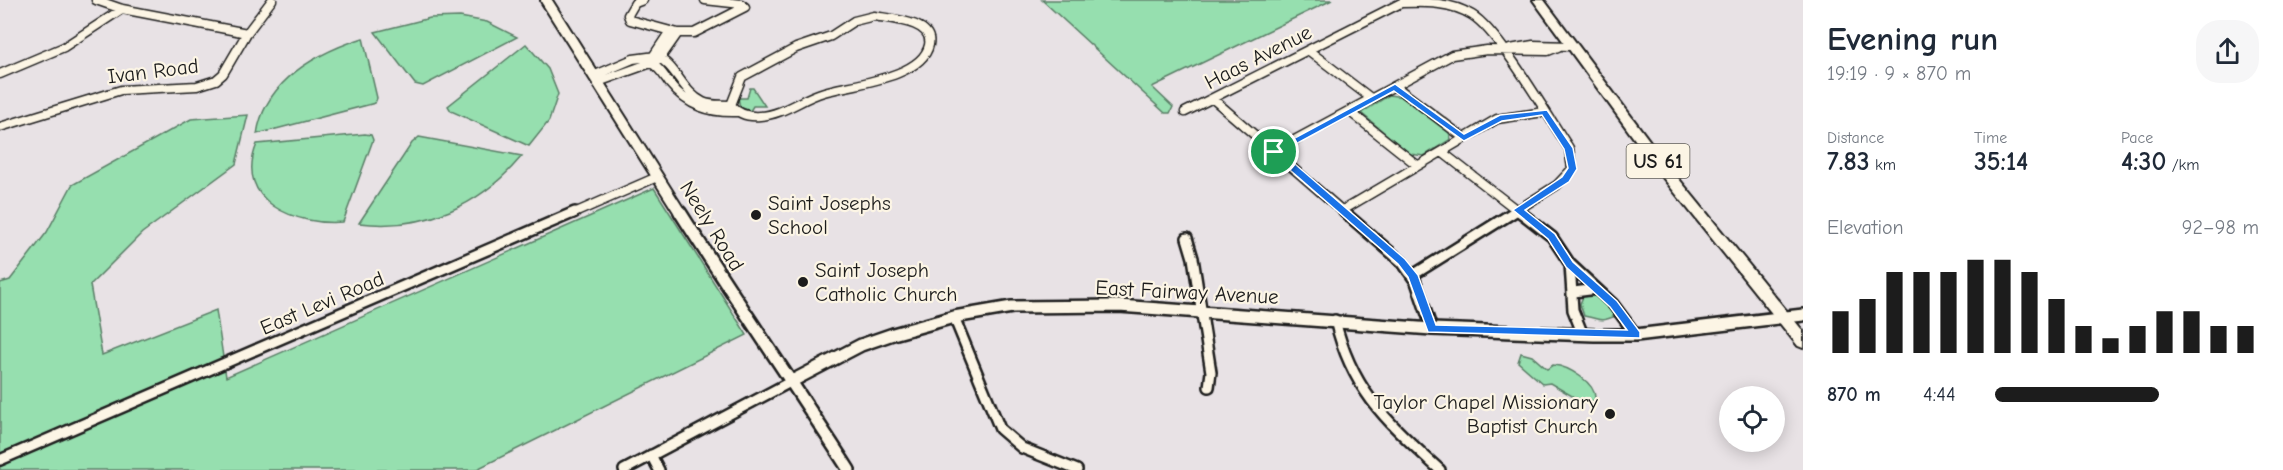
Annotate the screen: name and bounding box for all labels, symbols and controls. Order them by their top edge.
street label: Haas Avenue [1201,20,1315,94]
text: Evening run [1827,20,1998,58]
button: share [2196,20,2259,83]
street label: Ivan Road [106,54,200,88]
text: 19:19 · 9 × 870 m [1827,62,1971,85]
pin [1248,126,1299,177]
text: Distance [1827,129,1884,147]
text: Time [1974,129,2007,147]
text: Pace [2121,129,2153,147]
icon: arrive [1257,135,1290,168]
road number: US 61 [1626,144,1690,178]
text: 7.83 [1827,147,1870,177]
text: 35:14 [1974,147,2028,177]
text: 4:30 [2121,147,2166,177]
text: km [1870,156,1896,174]
text: /km [2166,156,2200,174]
street label: Neely Road [675,177,749,275]
place label: Saint Josephs School [768,191,891,239]
marker: Saint Josephs School [749,208,763,222]
text: Elevation [1827,216,1904,239]
text: 92–98 m [2182,216,2259,239]
place label: Saint Joseph Catholic Church [815,258,958,306]
street label: East Levi Road [257,266,387,340]
marker: Saint Joseph Catholic Church [796,275,810,289]
street label: East Fairway Avenue [1095,275,1279,309]
text: 870 m [1827,383,1881,406]
text: 4:44 [1923,383,1956,406]
map controls [1719,386,1785,452]
button: locate [1719,386,1785,452]
place label: Taylor Chapel Missionary Baptist Church [1374,390,1599,438]
marker: Taylor Chapel Missionary Baptist Church [1603,407,1617,421]

